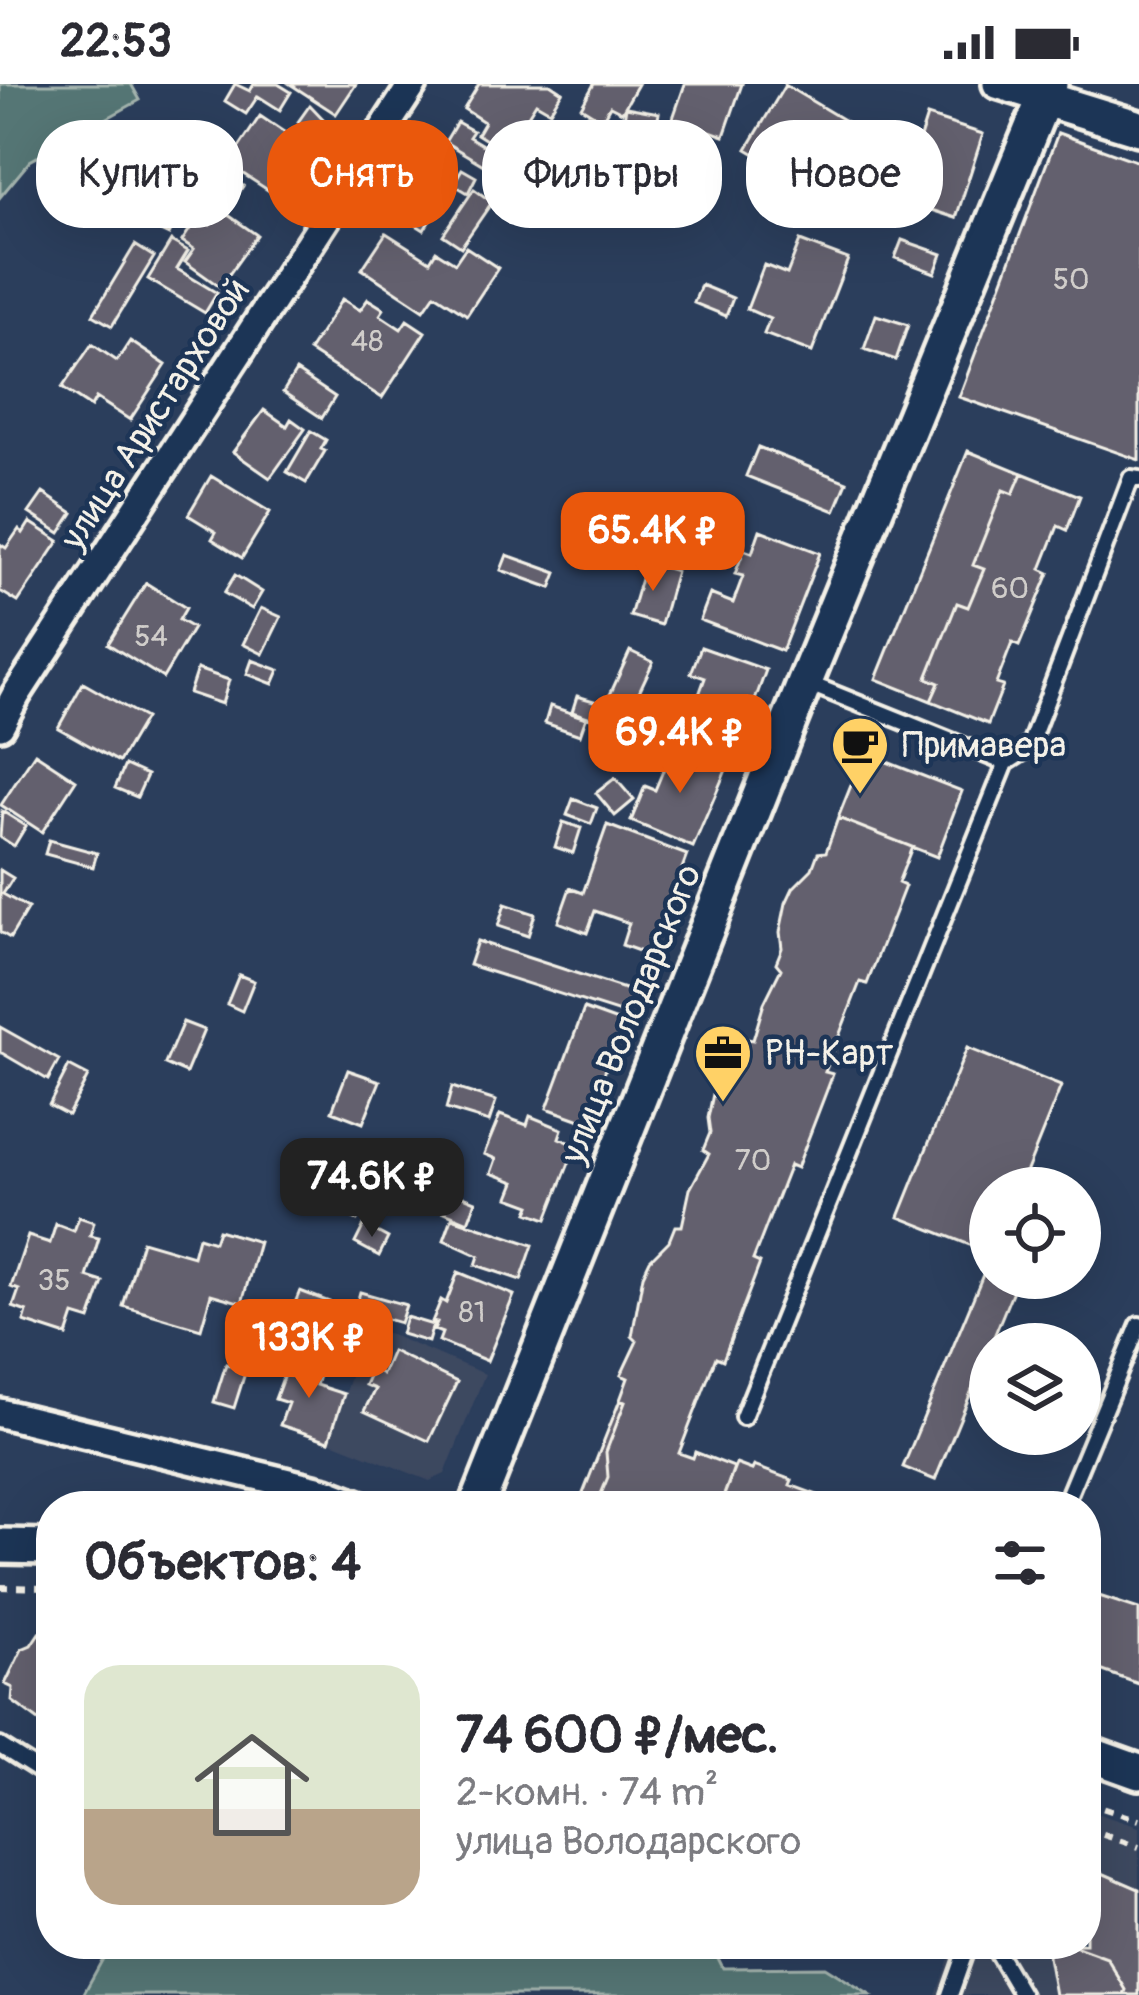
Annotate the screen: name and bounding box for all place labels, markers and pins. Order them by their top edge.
pin: 65.4K ₽ [542,492,764,594]
pin: 69.4K ₽ [569,694,791,796]
cafe icon: Примавера [829,714,891,796]
place label: Примавера [902,723,1066,768]
office icon: РН-Карт [692,1022,754,1104]
place label: РН-Карт [765,1031,893,1076]
pin: 74.6K ₽ [261,1138,483,1240]
pin: 133K ₽ [211,1299,407,1401]

